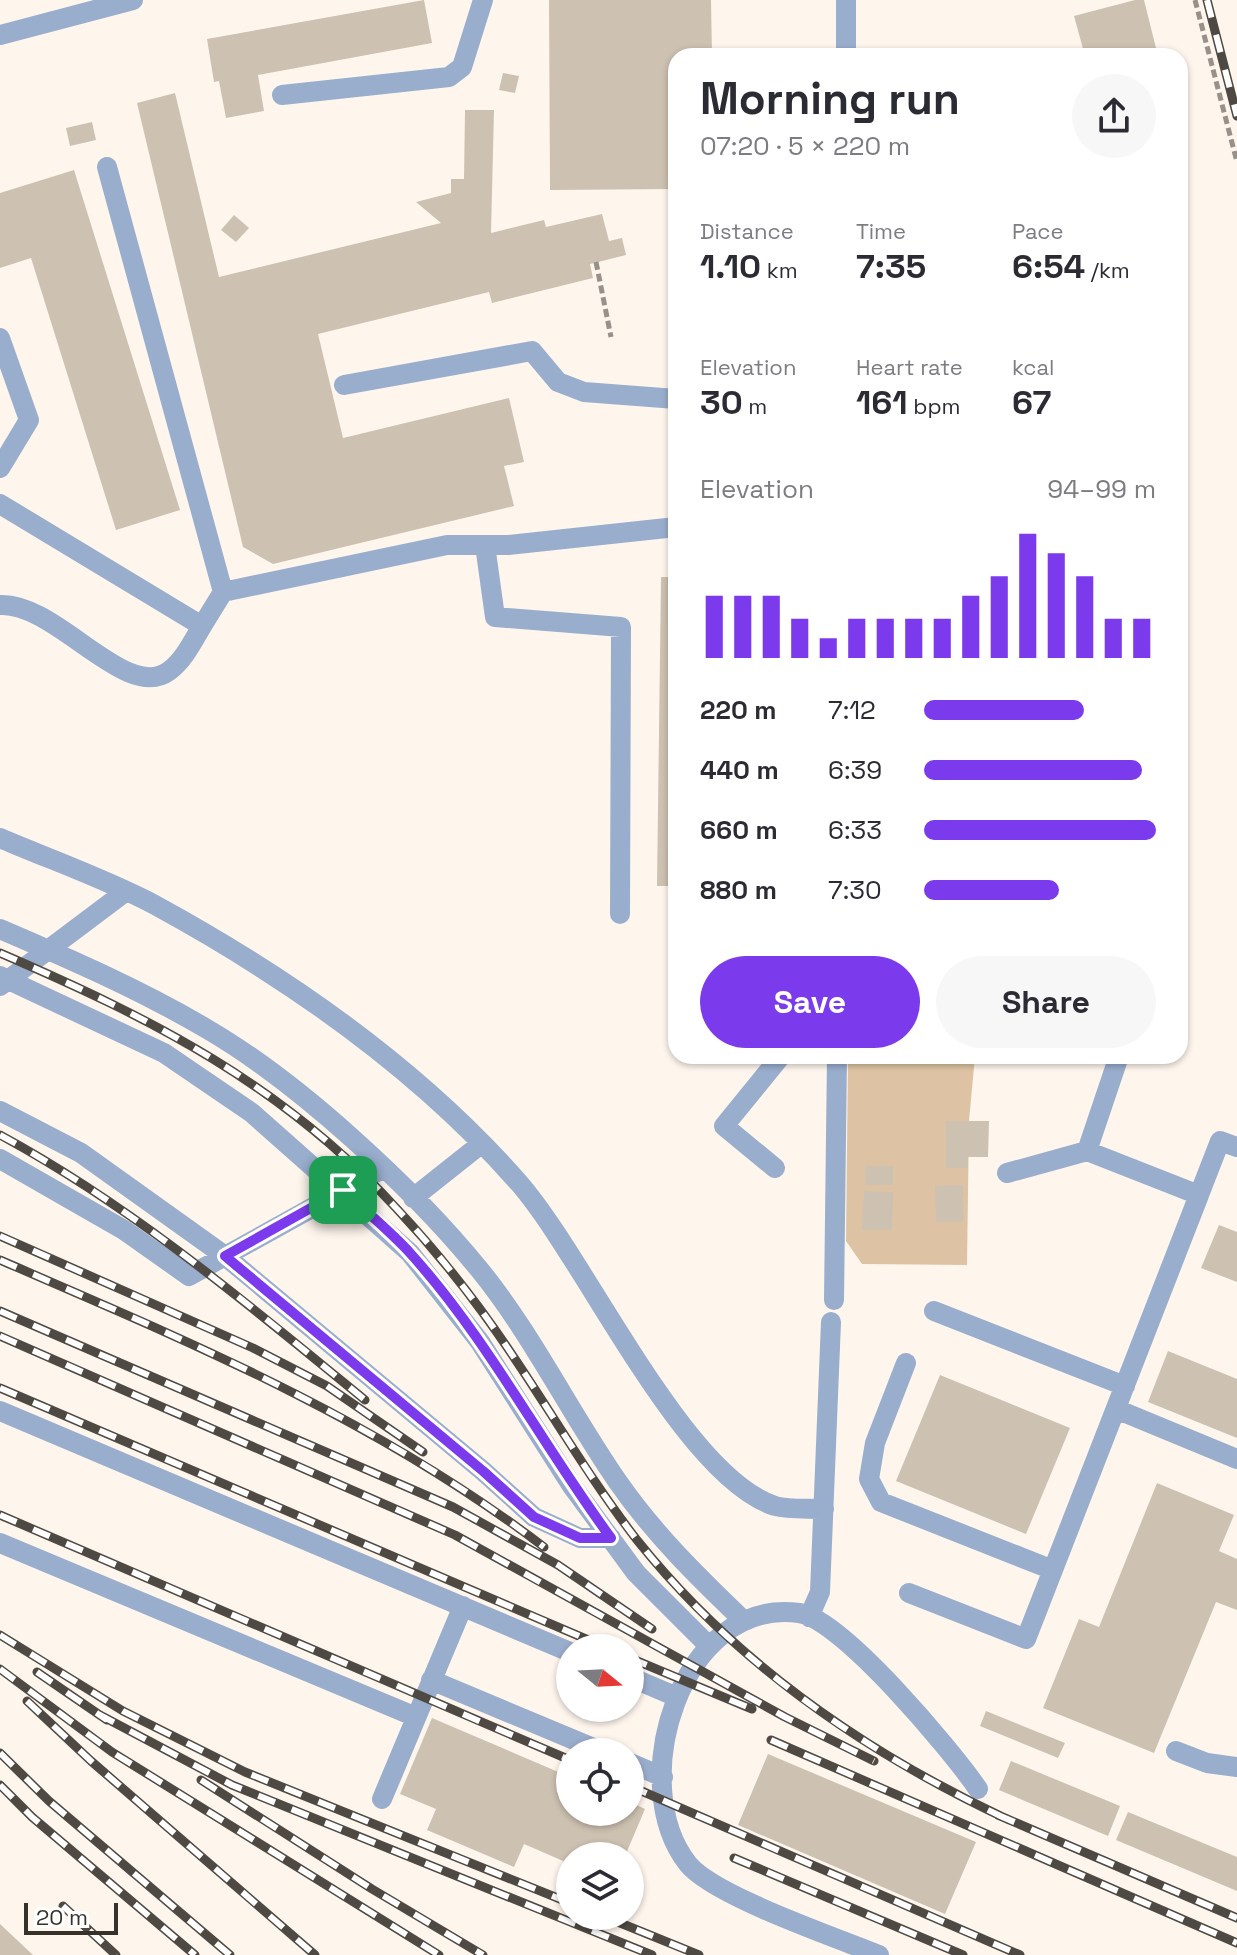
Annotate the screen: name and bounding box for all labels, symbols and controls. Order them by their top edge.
text: Morning run [700,71,960,127]
button: share [1072,74,1156,158]
text: 07:20 · 5 × 220 m [700,129,910,163]
text: Distance [700,217,794,245]
text: Time [856,217,906,245]
text: Pace [1012,217,1064,245]
text: 1.10 [700,245,761,288]
text: 7:35 [856,245,926,288]
text: 6:54 [1012,245,1085,288]
text: km [761,256,798,284]
text: /km [1085,256,1130,284]
text: Elevation [700,353,796,381]
text: Heart rate [856,353,963,381]
text: kcal [1012,353,1054,381]
text: 30 [700,381,743,424]
text: 161 [856,381,908,424]
text: 67 [1012,381,1051,424]
text: m [743,392,767,420]
text: bpm [908,392,961,420]
text: Elevation [700,472,814,506]
text: 94–99 m [1047,472,1156,506]
text: 220 m [700,693,777,727]
text: 7:12 [828,693,876,727]
text: 440 m [700,753,779,787]
text: 6:39 [828,753,882,787]
text: 660 m [700,813,778,847]
text: 6:33 [828,813,882,847]
text: 880 m [700,873,777,907]
text: 7:30 [828,873,882,907]
button: Save [700,956,920,1048]
button: Share [936,956,1156,1048]
pin [309,1156,377,1224]
icon: arrive [321,1168,365,1212]
north arrow [556,1634,644,1722]
map controls [556,1634,644,1930]
button: locate [556,1738,644,1826]
button: layers [556,1842,644,1930]
scale bar [24,1899,118,1935]
text: 20 m [36,1903,88,1931]

